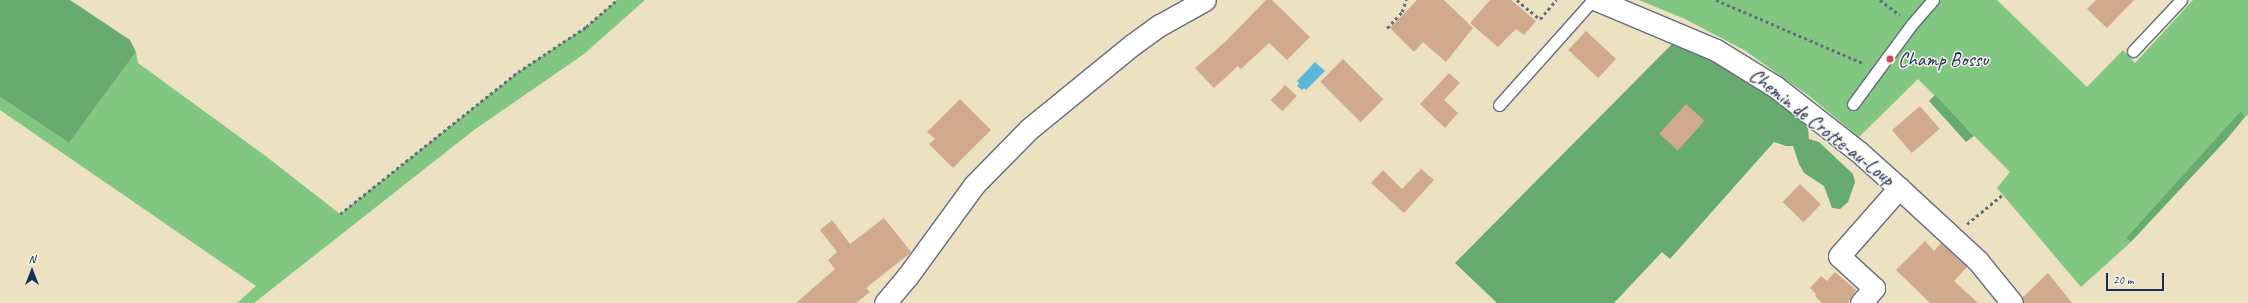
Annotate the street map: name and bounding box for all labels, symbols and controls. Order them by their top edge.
place label: Champ Bossu [1898,47,1989,71]
marker: Champ Bossu [1885,54,1895,64]
street label: Chemin de Crotte-au-Loup [1745,63,1899,191]
north arrow [12,251,52,291]
text: N [29,252,35,266]
scale bar [2108,265,2166,291]
text: 20 m [2113,272,2133,288]

